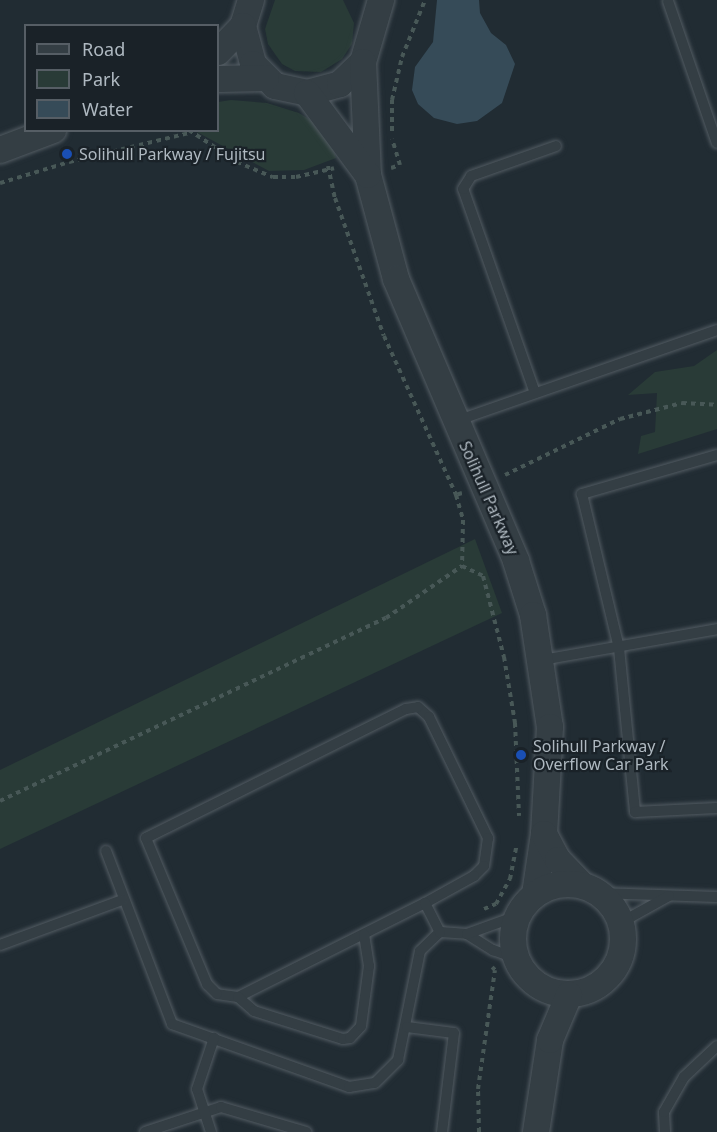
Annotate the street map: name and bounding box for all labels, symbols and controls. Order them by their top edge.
legend [24,24,219,132]
text: Road [82,37,125,61]
text: Park [82,67,120,91]
text: Water [82,97,133,121]
place label: Solihull Parkway / Fujitsu [79,144,265,164]
marker: Solihull Parkway / Fujitsu [60,147,74,161]
street label: Solihull Parkway [455,438,523,558]
place label: Solihull Parkway / Overflow Car Park [533,736,669,774]
marker: Solihull Parkway / Overflow Car Park [514,748,528,762]

